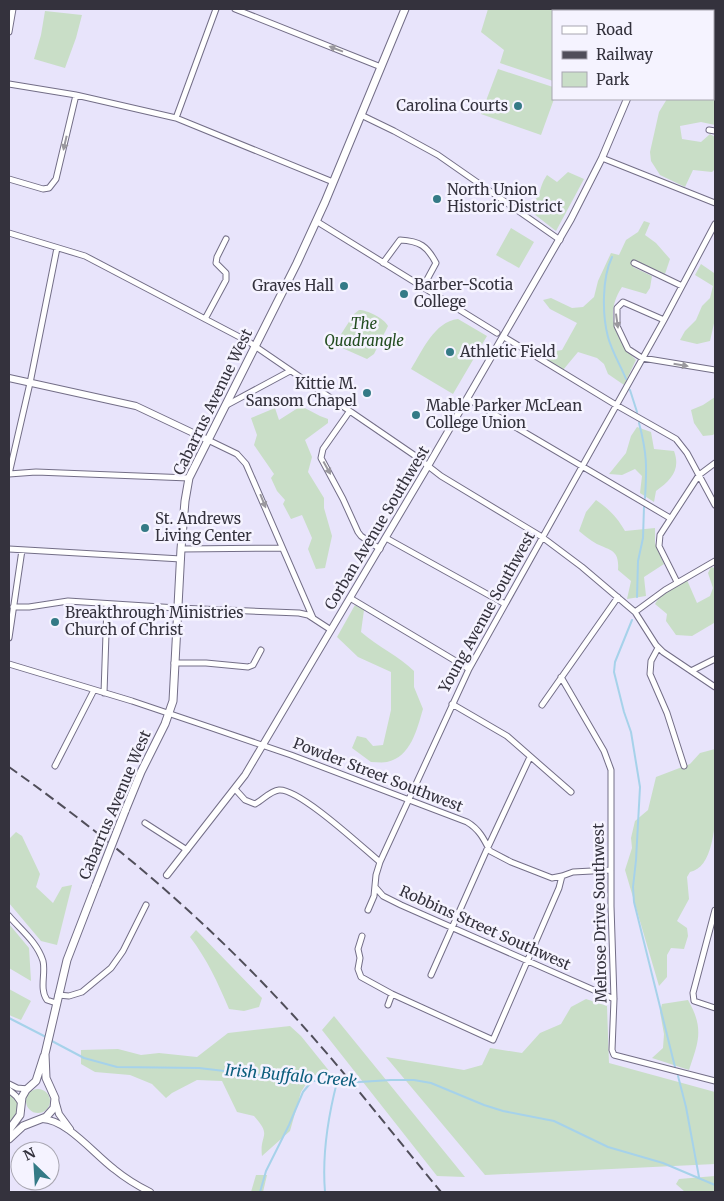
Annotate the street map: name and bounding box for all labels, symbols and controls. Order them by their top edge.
legend [552,10,714,100]
text: Road [596,20,632,39]
one-way arrow [328,45,343,52]
text: Railway [596,45,653,64]
text: Park [596,70,630,89]
place label: Carolina Courts [396,96,508,115]
marker: Carolina Courts [512,100,524,112]
one-way arrow [61,135,69,150]
place label: North Union Historic District [447,180,563,216]
marker: North Union Historic District [431,193,443,205]
place label: Barber-Scotia College [414,275,513,311]
place label: Graves Hall [252,276,334,295]
marker: Graves Hall [338,280,350,292]
marker: Barber-Scotia College [398,288,410,300]
one-way arrow [613,313,621,329]
park label: The Quadrangle [324,314,404,350]
street label: Cabarrus Avenue West [169,325,256,478]
place label: Athletic Field [459,342,556,361]
marker: Athletic Field [444,346,456,358]
one-way arrow [673,361,689,369]
place label: Kittie M. Sansom Chapel [246,374,357,410]
marker: Kittie M. Sansom Chapel [361,387,373,399]
place label: Mable Parker McLean College Union [426,396,582,432]
marker: Mable Parker McLean College Union [410,409,422,421]
street label: Corban Avenue Southwest [320,442,433,613]
one-way arrow [322,462,331,475]
one-way arrow [259,494,267,508]
place label: St. Andrews Living Center [155,509,252,545]
marker: St. Andrews Living Center [139,522,151,534]
street label: Young Avenue Southwest [434,528,539,697]
place label: Breakthrough Ministries Church of Christ [65,603,244,639]
marker: Breakthrough Ministries Church of Christ [49,616,61,628]
street label: Cabarrus Avenue West [74,727,155,882]
street label: Powder Street Southwest [290,733,466,816]
street label: Melrose Drive Southwest [588,823,611,1003]
street label: Robbins Street Southwest [397,881,574,974]
water label: Irish Buffalo Creek [224,1059,358,1091]
north arrow [10,1141,60,1191]
text: N [21,1144,38,1165]

